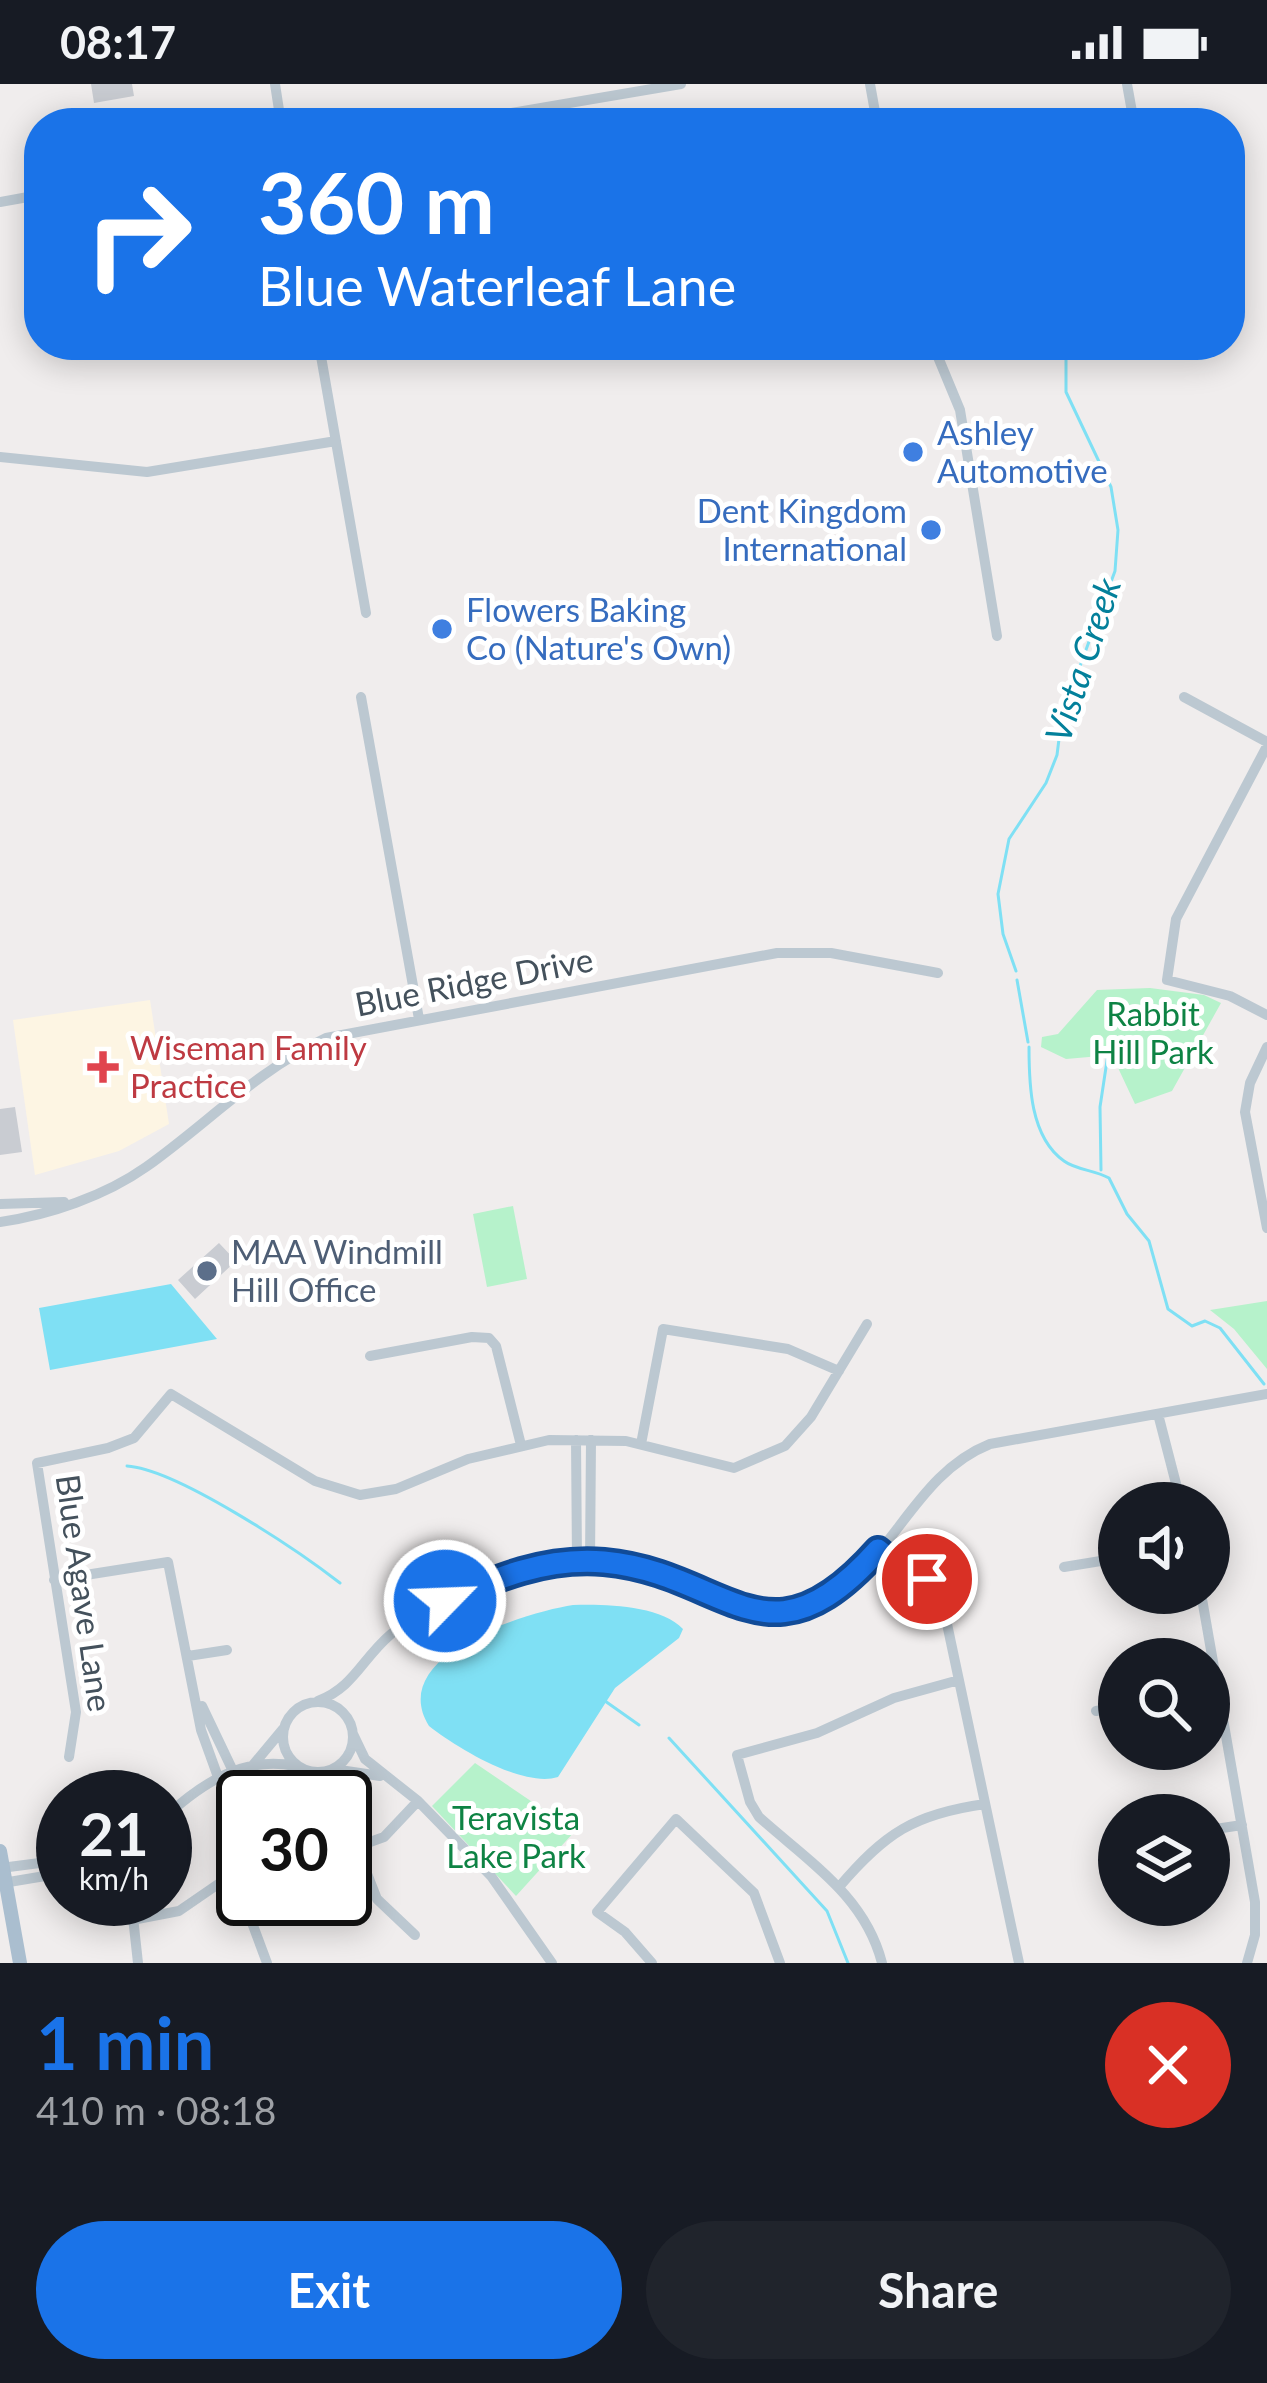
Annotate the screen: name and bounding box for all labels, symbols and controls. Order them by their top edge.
text: 08:17 [60,15,176,69]
text: 360 m [258,151,495,252]
icon: right [60,156,216,312]
text: Blue Waterleaf Lane [258,253,736,318]
place label: Ashley Automotive [937,412,1108,490]
marker: Ashley Automotive [900,439,926,465]
place label: Dent Kingdom International [697,490,907,568]
marker: Dent Kingdom International [918,517,944,543]
water label: Vista Creek [1035,571,1130,747]
place label: Flowers Baking Co (Nature's Own) [466,589,731,667]
marker: Flowers Baking Co (Nature's Own) [429,616,455,642]
street label: Blue Ridge Drive [352,938,596,1024]
park label: Rabbit Hill Park [1092,993,1214,1071]
place label: Wiseman Family Practice [130,1027,367,1105]
marker: Wiseman Family Practice [87,1051,119,1083]
place label: MAA Windmill Hill Office [231,1231,443,1309]
marker: MAA Windmill Hill Office [194,1258,220,1284]
street label: Blue Agave Lane [49,1472,121,1714]
map controls [1098,1482,1230,1926]
button: sound [1098,1482,1230,1614]
pin [876,1528,978,1630]
position arrow [382,1538,508,1664]
icon: arrive [894,1546,960,1612]
button: search [1098,1638,1230,1770]
speed limit sign: 30 [216,1770,372,1926]
button: layers [1098,1794,1230,1926]
text: 21 [79,1797,149,1869]
park label: Teravista Lake Park [446,1797,586,1875]
text: km/h [79,1860,149,1896]
text: 1 min [36,1999,214,2085]
button: close [1105,2002,1231,2128]
text: 410 m · 08:18 [36,2087,276,2133]
button: Exit [36,2221,622,2359]
button: Share [646,2221,1231,2359]

